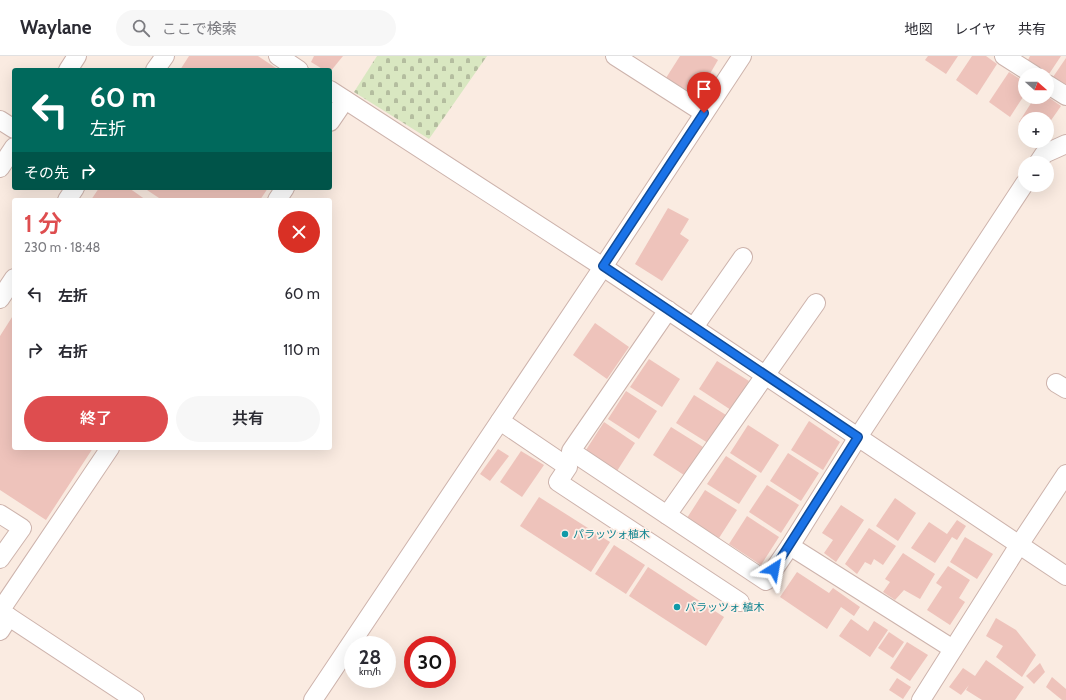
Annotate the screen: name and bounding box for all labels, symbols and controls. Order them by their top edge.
search box [116,10,396,46]
text: Waylane [20,16,92,39]
icon: search [130,17,152,39]
text: ここで検索 [162,20,237,38]
text: 地図 [904,20,932,38]
text: レイヤ [954,20,996,38]
text: 共有 [1018,20,1046,38]
north arrow [1018,68,1054,104]
map controls [1018,68,1054,192]
pin [687,72,721,113]
icon: arrive [693,78,715,100]
text: 60 m [90,80,156,114]
icon: left [24,84,76,136]
button: + [1018,112,1054,148]
text: 左折 [90,118,126,140]
button: − [1018,156,1054,192]
icon: right [77,160,99,182]
text: その先 [24,164,69,182]
text: 1 分 [24,209,62,238]
button: close [278,211,320,253]
text: 230 m · 18:48 [24,239,100,255]
icon: left [24,283,46,305]
text: 60 m [284,285,320,303]
text: 左折 [58,287,88,305]
icon: right [24,339,46,361]
text: 110 m [283,341,320,359]
text: 右折 [58,343,88,361]
button: 終了 [24,396,168,442]
button: 共有 [176,396,320,442]
place label: パラッツォ植木 [573,527,650,541]
marker: パラッツォ植木 [560,529,570,539]
position arrow [753,548,795,590]
place label: パラッツォ 植木 [685,600,764,614]
marker: パラッツォ 植木 [672,602,682,612]
speed limit sign: 30 [404,636,456,688]
text: 28 [359,645,381,669]
text: km/h [359,665,381,678]

